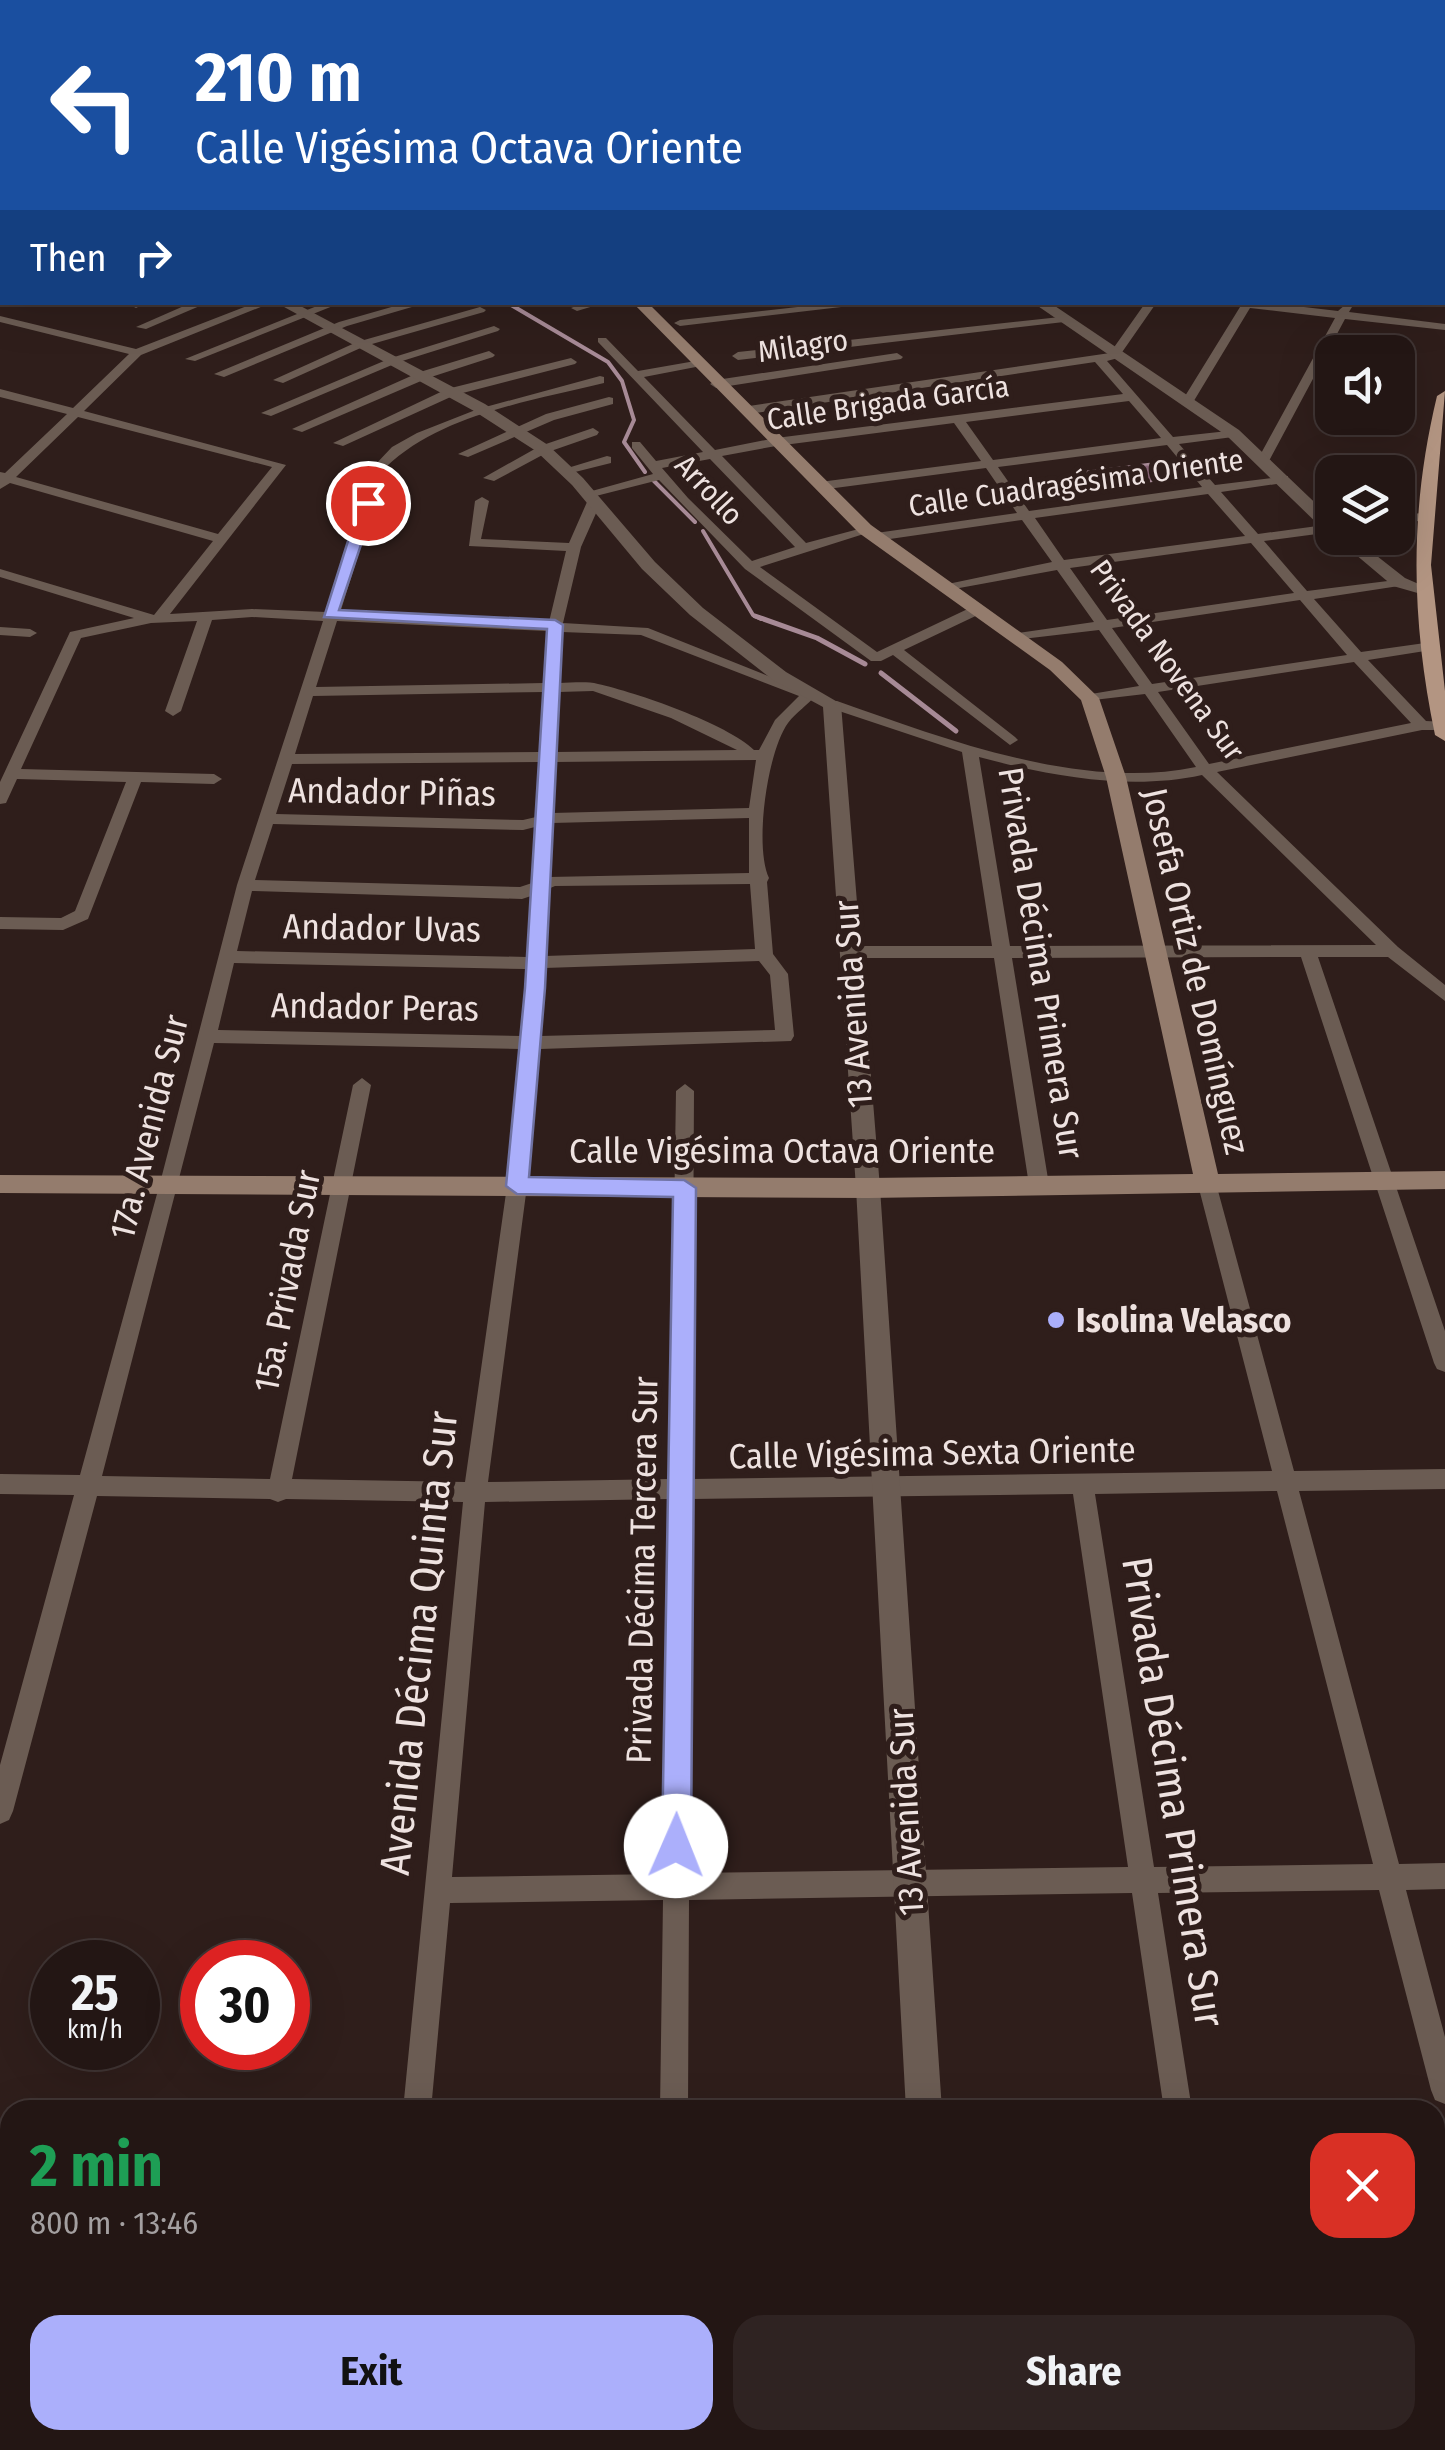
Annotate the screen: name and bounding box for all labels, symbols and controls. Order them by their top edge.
text: 210 m [195,36,362,120]
icon: left [30,40,160,170]
text: Calle Vigésima Octava Oriente [195,121,743,175]
icon: right [126,230,181,285]
text: Then [30,235,106,281]
street label: Milagro [756,322,850,370]
map controls [1315,335,1415,555]
button: sound [1315,335,1415,435]
street label: Calle Brigada García [765,368,1011,438]
street label: Calle Cuadragésima Oriente [906,442,1246,524]
street label: Arrollo [667,447,751,533]
button: layers [1315,455,1415,555]
pin [326,461,411,546]
icon: arrive [341,476,396,531]
street label: Privada Novena Sur [1082,553,1252,768]
street label: Privada Décima Primera Sur [989,764,1093,1162]
street label: Andador Piñas [288,769,496,815]
street label: Josefa Ortiz de Domínguez [1133,784,1259,1158]
street label: 13 Avenida Sur [825,899,881,1109]
street label: Andador Uvas [283,905,481,951]
street label: Andador Peras [271,984,479,1030]
street label: 17a. Avenida Sur [101,1010,197,1244]
street label: Calle Vigésima Octava Oriente [569,1130,995,1172]
street label: 15a. Privada Sur [245,1166,329,1396]
place label: Isolina Velasco [1076,1299,1292,1341]
marker: Isolina Velasco [1045,1309,1067,1331]
street label: Privada Décima Tercera Sur [618,1376,666,1764]
street label: Avenida Décima Quinta Sur [370,1408,468,1877]
street label: Calle Vigésima Sexta Oriente [728,1428,1136,1478]
street label: Privada Décima Primera Sur [1111,1553,1235,2031]
street label: 13 Avenida Sur [880,1707,932,1917]
position arrow [624,1794,728,1898]
speed limit sign: 30 [180,1940,310,2070]
text: 25 [71,1963,119,2023]
text: km/h [67,2015,123,2045]
text: 2 min [30,2130,163,2202]
button: close [1310,2133,1415,2238]
text: 800 m · 13:46 [30,2204,198,2242]
button: Exit [30,2315,713,2430]
button: Share [733,2315,1415,2430]

